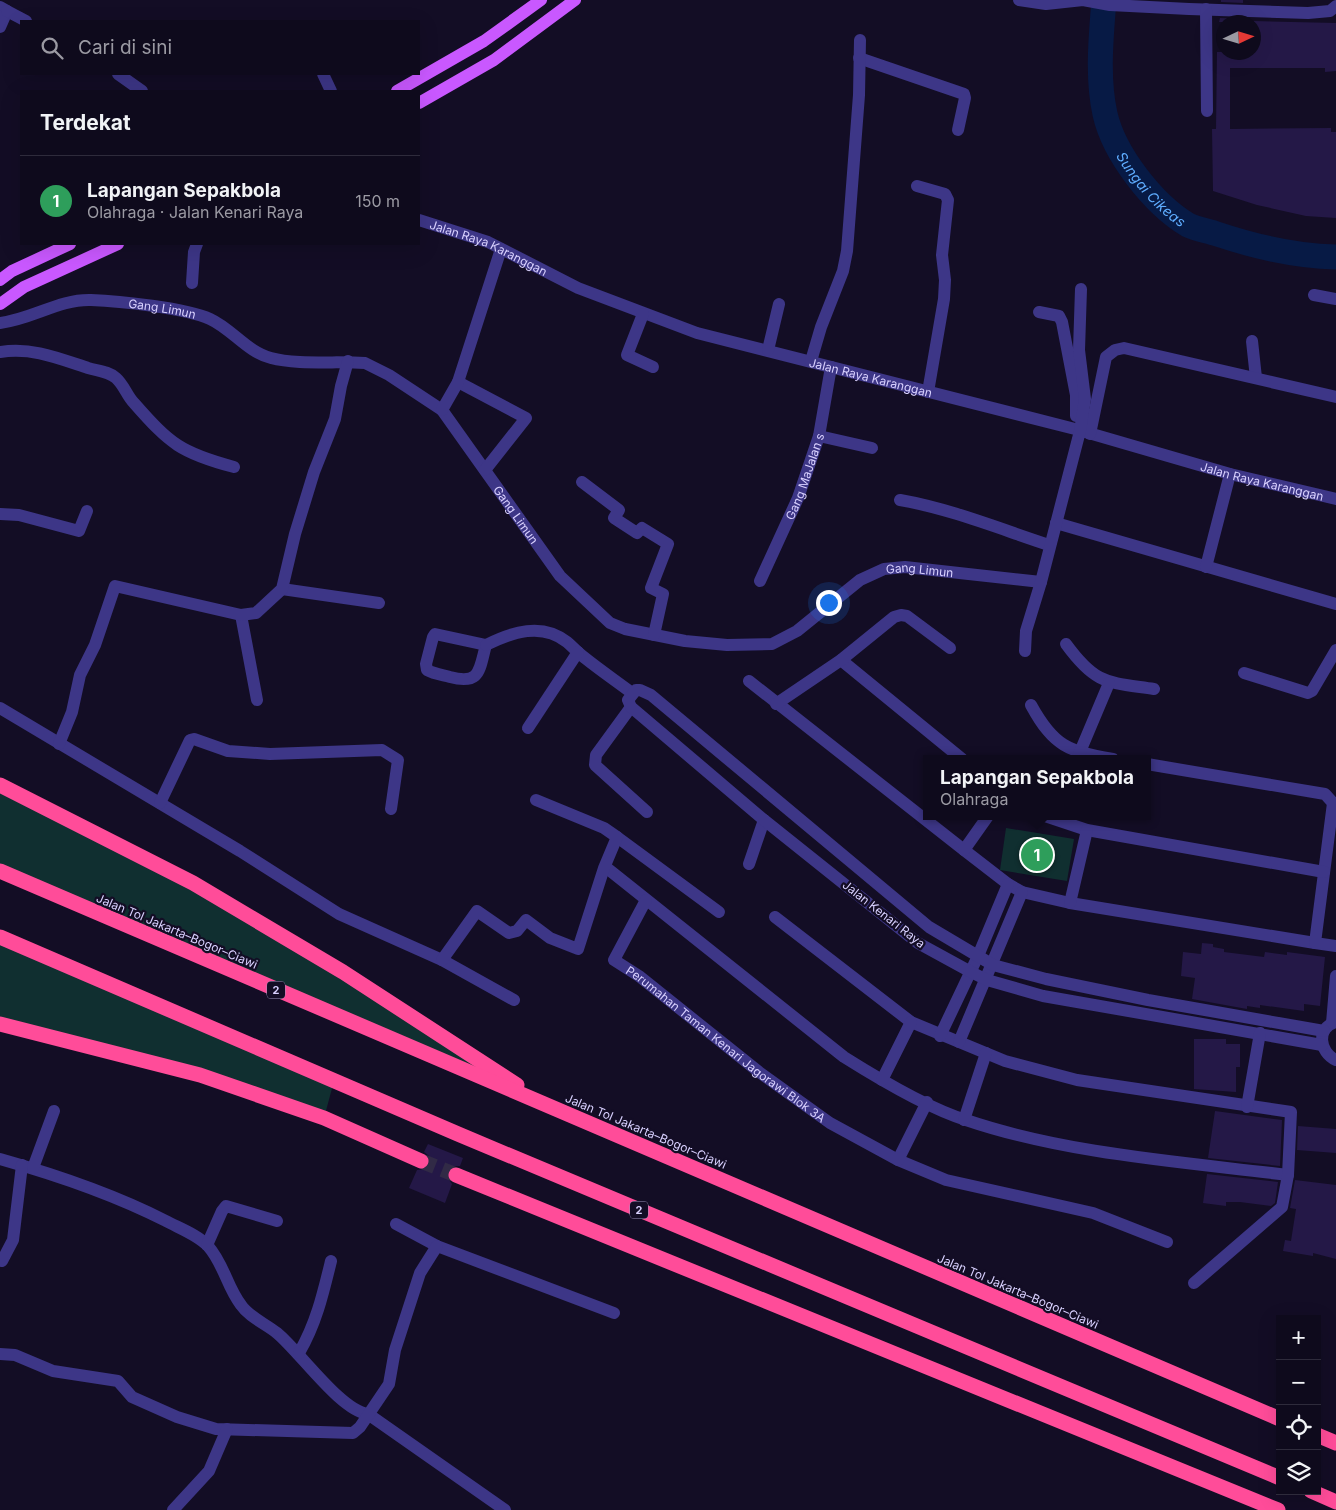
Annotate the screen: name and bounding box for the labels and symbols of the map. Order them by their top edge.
north arrow [1216,15,1261,60]
water label: Sungai Cikeas [1114,148,1189,230]
street label: Jalan Raya Karanggan [428,216,550,279]
street label: Gang Limun [128,295,198,321]
street label: Jalan Raya Karanggan [808,354,934,400]
street label: Gang MaJalan s [782,431,827,522]
street label: Jalan Raya Karanggan [1199,458,1325,503]
street label: Gang Limun [490,482,542,547]
street label: Gang Limun [885,559,954,580]
your location [816,590,842,616]
pin: 1 [1021,836,1053,874]
street label: Jalan Kenari Raya [840,877,928,951]
street label: Jalan Tol Jakarta–Bogor–Ciawi [94,890,260,972]
street label: Perumahan Taman Kenari Jagorawi Blok 3A [623,962,829,1125]
road number: 2 [267,982,285,998]
street label: Jalan Tol Jakarta–Bogor–Ciawi [563,1090,729,1172]
road number: 2 [630,1202,648,1218]
street label: Jalan Tol Jakarta–Bogor–Ciawi [935,1250,1101,1332]

